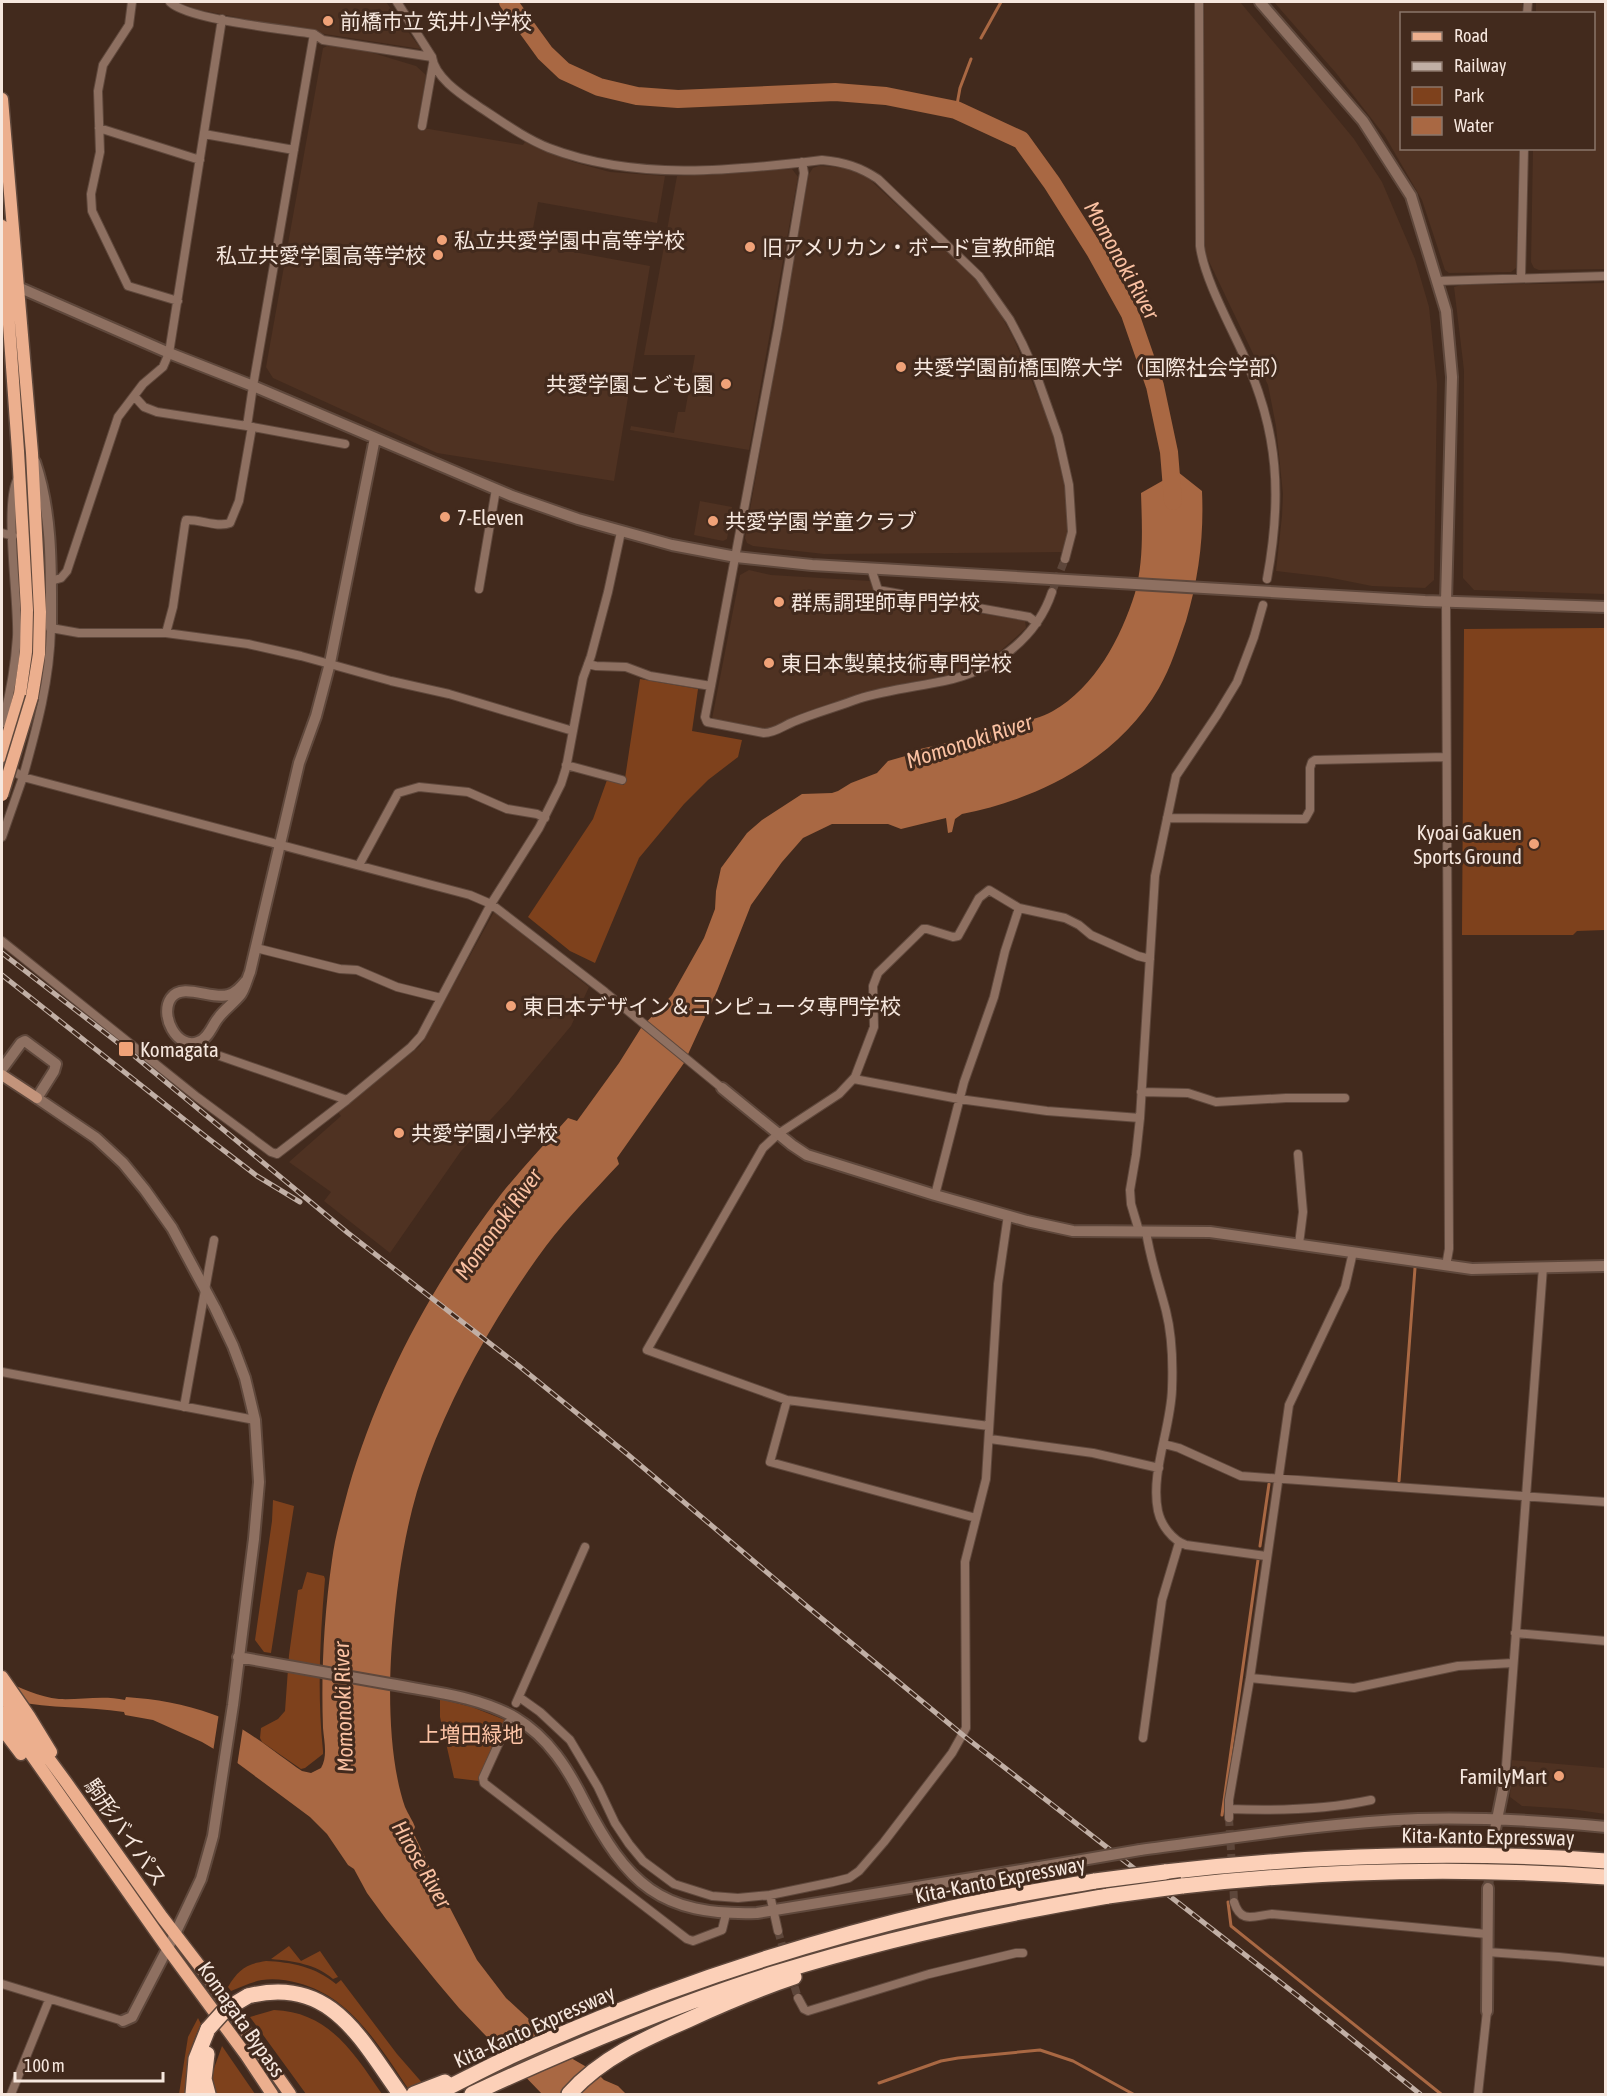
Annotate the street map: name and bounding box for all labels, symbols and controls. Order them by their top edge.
place label: 前橋市立 笂井小学校 [340,9,532,33]
legend [1400,12,1595,150]
marker: 前橋市立 笂井小学校 [321,14,335,28]
text: Road [1454,25,1488,46]
text: Railway [1454,55,1506,76]
text: Park [1454,85,1484,106]
text: Water [1454,115,1494,136]
water label: Momonoki River [1079,197,1166,325]
place label: 私立共愛学園中高等学校 [454,228,685,252]
marker: 私立共愛学園中高等学校 [435,233,449,247]
place label: 旧アメリカン・ボード宣教師館 [762,235,1055,259]
marker: 旧アメリカン・ボード宣教師館 [743,240,757,254]
place label: 私立共愛学園高等学校 [216,243,426,267]
marker: 私立共愛学園高等学校 [431,248,445,262]
place label: 共愛学園前橋国際大学（国際社会学部） [913,355,1291,379]
marker: 共愛学園前橋国際大学（国際社会学部） [894,360,908,374]
place label: 共愛学園こども園 [546,372,714,396]
marker: 共愛学園こども園 [719,377,733,391]
place label: 7-Eleven [457,505,524,529]
place label: 共愛学園 学童クラブ [725,509,917,533]
marker: 7-Eleven [438,510,452,524]
marker: 共愛学園 学童クラブ [706,514,720,528]
place label: 群馬調理師専門学校 [791,590,980,614]
marker: 群馬調理師専門学校 [772,595,786,609]
place label: 東日本製菓技術専門学校 [781,651,1012,675]
marker: 東日本製菓技術専門学校 [762,656,776,670]
water label: Momonoki River [903,708,1037,774]
place label: Kyoai Gakuen Sports Ground [1414,820,1522,868]
marker: Kyoai Gakuen Sports Ground [1527,837,1541,851]
place label: 東日本デザイン＆コンピュータ専門学校 [523,994,901,1018]
marker: 東日本デザイン＆コンピュータ専門学校 [504,999,518,1013]
place label: Komagata [140,1037,219,1061]
marker: Komagata [117,1040,135,1058]
place label: 共愛学園小学校 [411,1121,558,1145]
marker: 共愛学園小学校 [392,1126,406,1140]
water label: Momonoki River [449,1162,548,1285]
water label: Momonoki River [328,1640,358,1773]
park label: 上増田緑地 [419,1722,524,1746]
place label: FamilyMart [1459,1764,1547,1788]
marker: FamilyMart [1552,1769,1566,1783]
street label: 駒形バイパス [80,1774,172,1890]
water label: Hirose River [387,1816,458,1913]
street label: Kita-Kanto Expressway [1401,1822,1575,1850]
street label: Kita-Kanto Expressway [913,1851,1088,1907]
street label: Komagata Bypass [193,1957,291,2081]
street label: Kita-Kanto Expressway [450,1980,618,2072]
scale bar [15,2045,164,2083]
text: 100 m [24,2055,65,2076]

